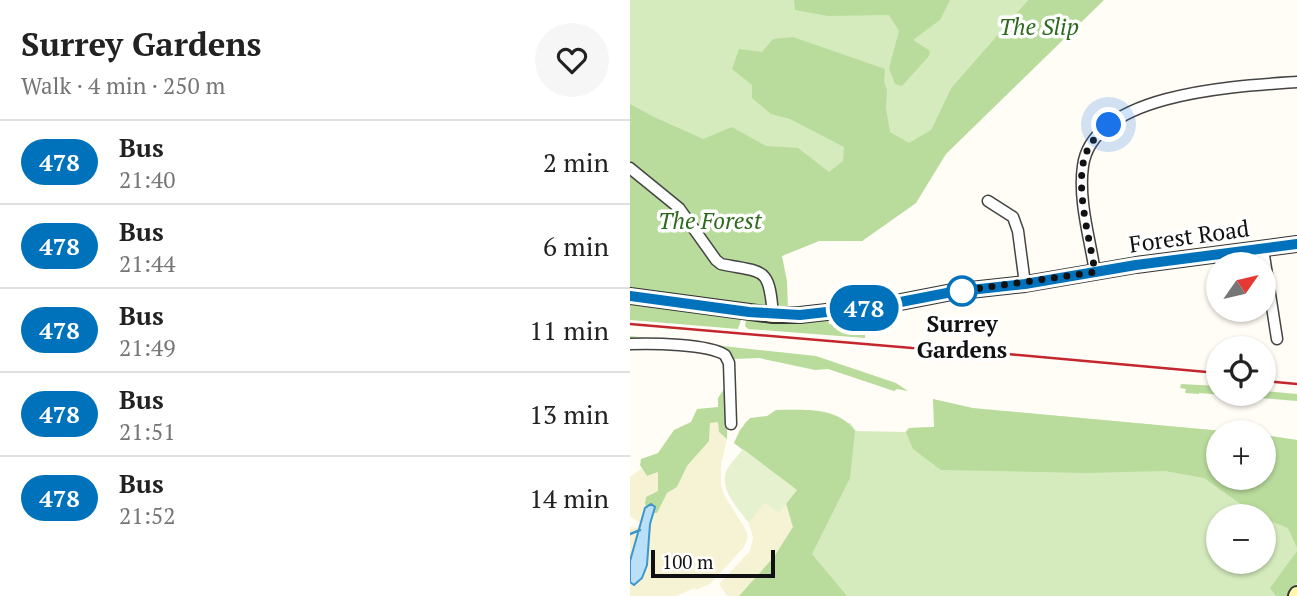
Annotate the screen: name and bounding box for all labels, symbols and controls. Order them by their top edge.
park label: The Slip [999,11,1079,42]
text: Surrey Gardens [21,22,262,65]
button: heart [535,23,609,97]
text: Walk · 4 min · 250 m [21,70,225,101]
your location [1091,107,1126,142]
text: Bus [119,130,164,164]
text: 2 min [543,145,609,179]
text: 478 [39,146,80,178]
text: 21:40 [119,164,176,195]
park label: The Forest [658,205,763,236]
street label: Forest Road [1127,212,1251,260]
text: Bus [119,214,164,248]
text: 6 min [543,229,609,263]
text: 478 [39,230,80,262]
text: 21:44 [119,248,176,279]
north arrow [1206,252,1276,322]
map controls [1206,252,1276,574]
marker: Surrey Gardens [947,276,977,306]
line badge: 478 [824,285,904,331]
text: 478 [844,292,884,324]
text: Bus [119,298,164,332]
place label: Surrey Gardens [917,308,1007,365]
text: 11 min [529,313,609,347]
text: 478 [39,314,80,346]
text: 21:49 [119,332,176,363]
button: locate [1206,336,1276,406]
text: Bus [119,382,164,416]
text: 13 min [529,397,609,431]
text: 478 [39,398,80,430]
text: 21:51 [119,416,176,447]
button: + [1206,420,1276,490]
text: Bus [119,466,164,500]
text: 14 min [529,481,609,515]
text: 478 [39,482,80,514]
text: 21:52 [119,500,176,531]
button: − [1206,504,1276,574]
scale bar [651,547,775,579]
text: 100 m [662,549,713,574]

